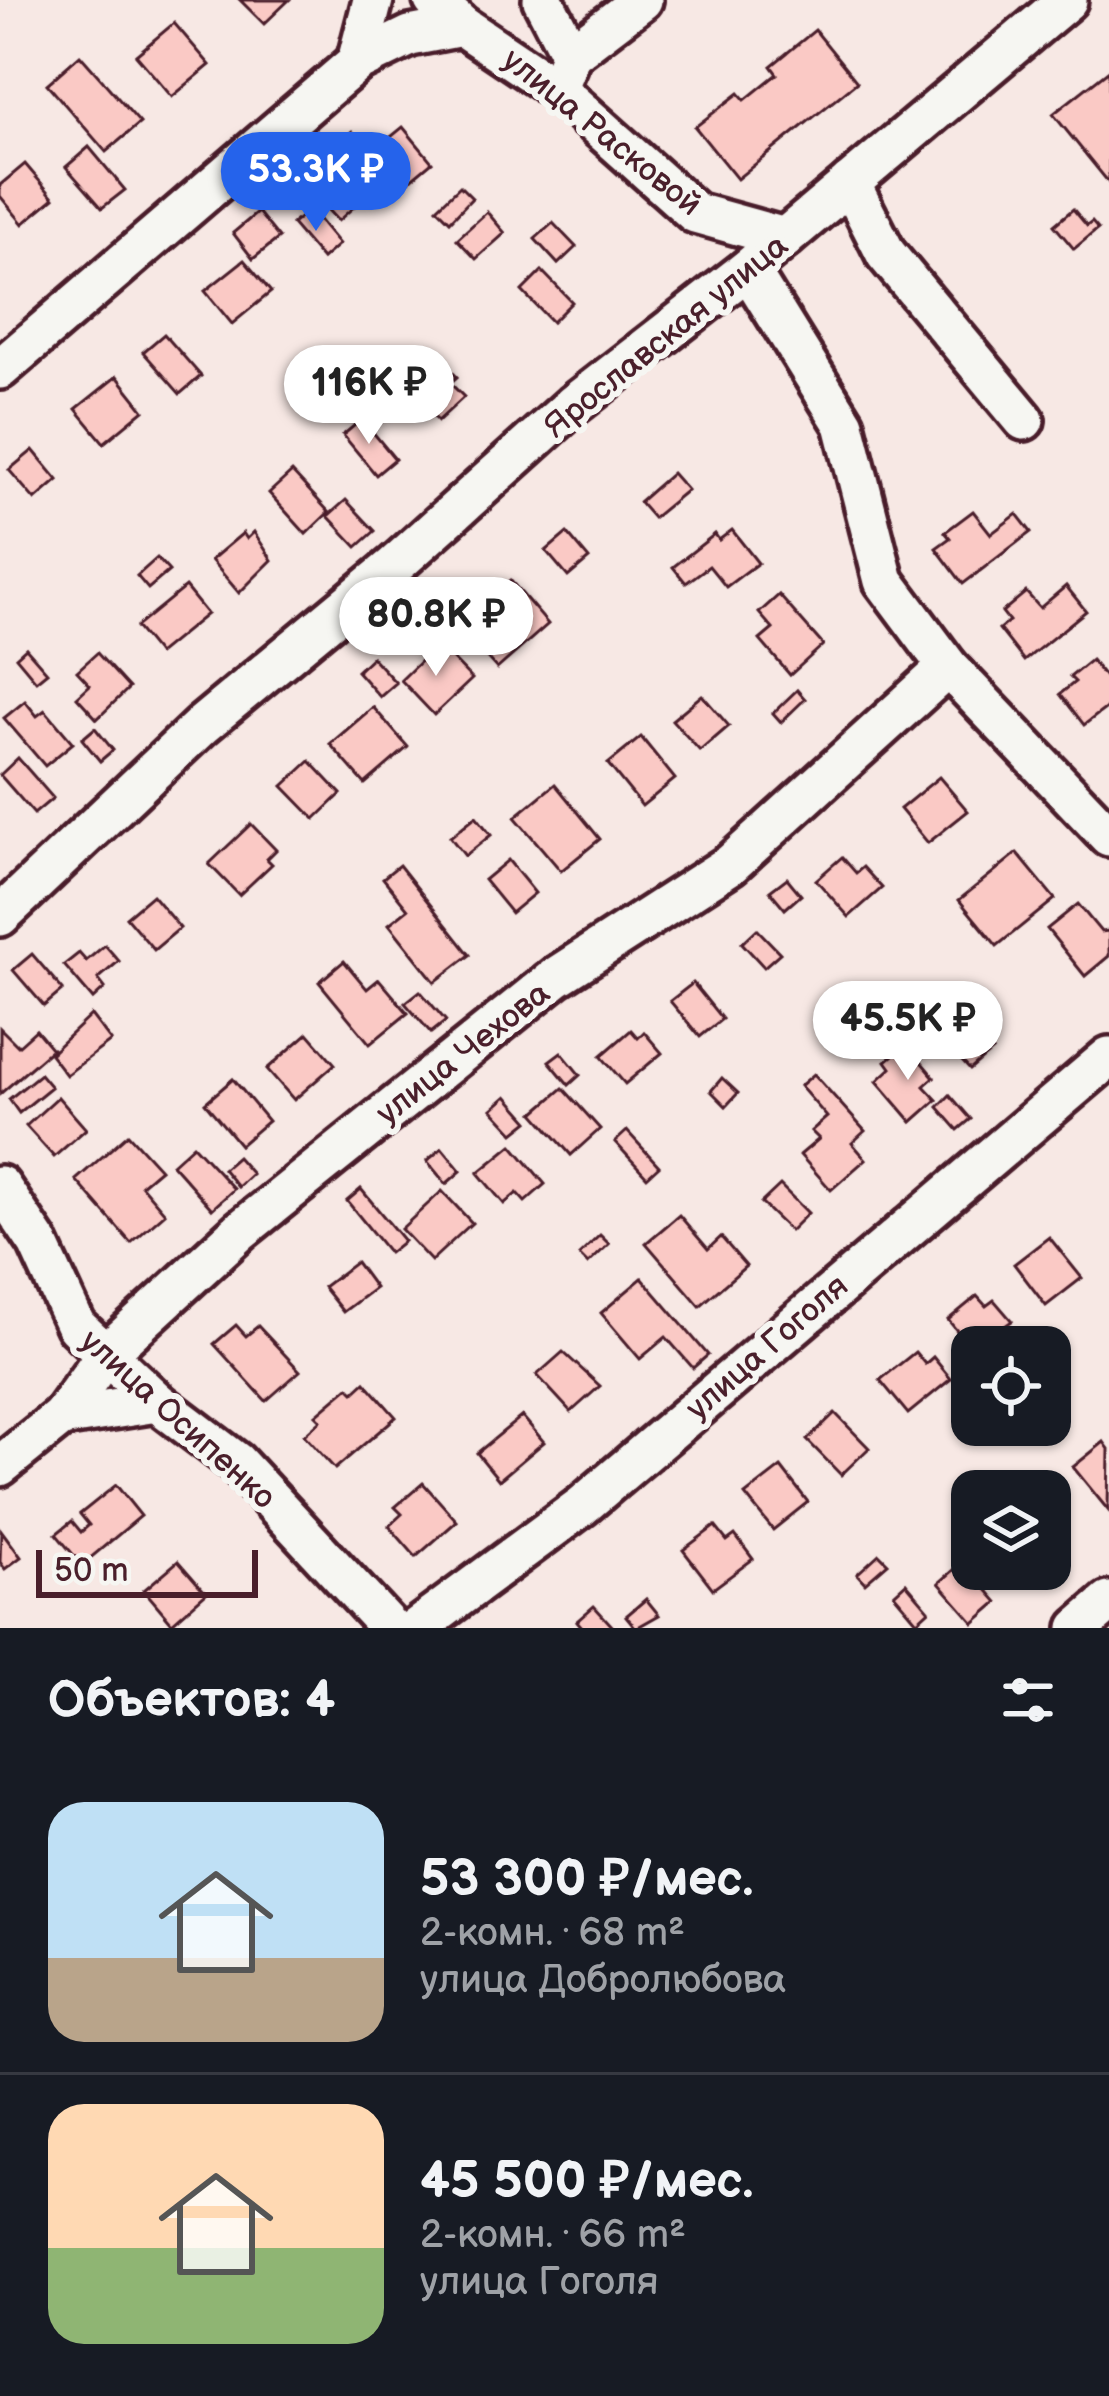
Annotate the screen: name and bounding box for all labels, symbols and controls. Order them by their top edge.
street label: улица Расковой [494,40,709,225]
pin: 53.3K ₽ [205,132,427,234]
text: 53.3K ₽ [248,147,384,194]
street label: Ярославская улица [536,226,796,447]
pin: 116K ₽ [271,345,467,447]
text: 116K ₽ [311,360,427,407]
pin: 80.8K ₽ [325,577,547,679]
text: 80.8K ₽ [366,592,506,639]
street label: улица Чехова [369,973,558,1134]
pin: 45.5K ₽ [797,981,1019,1083]
text: 45.5K ₽ [840,996,976,1043]
street label: улица Гоголя [678,1266,857,1429]
street label: улица Осипенко [72,1321,284,1518]
map controls [951,1326,1071,1590]
button: locate [951,1326,1071,1446]
button: layers [951,1470,1071,1590]
scale bar [36,1544,258,1597]
text: 50 m [54,1551,129,1591]
icon: filters [995,1667,1061,1733]
text: Объектов: 4 [48,1670,335,1731]
text: 53 300 ₽/мес. [420,1849,754,1910]
icon: home [144,1850,288,1994]
text: 2-комн. · 68 m² [420,1910,685,1957]
text: улица Добролюбова [420,1957,786,2004]
text: 45 500 ₽/мес. [420,2151,754,2212]
icon: home [144,2152,288,2296]
text: 2-комн. · 66 m² [420,2212,686,2259]
text: улица Гоголя [420,2259,658,2306]

